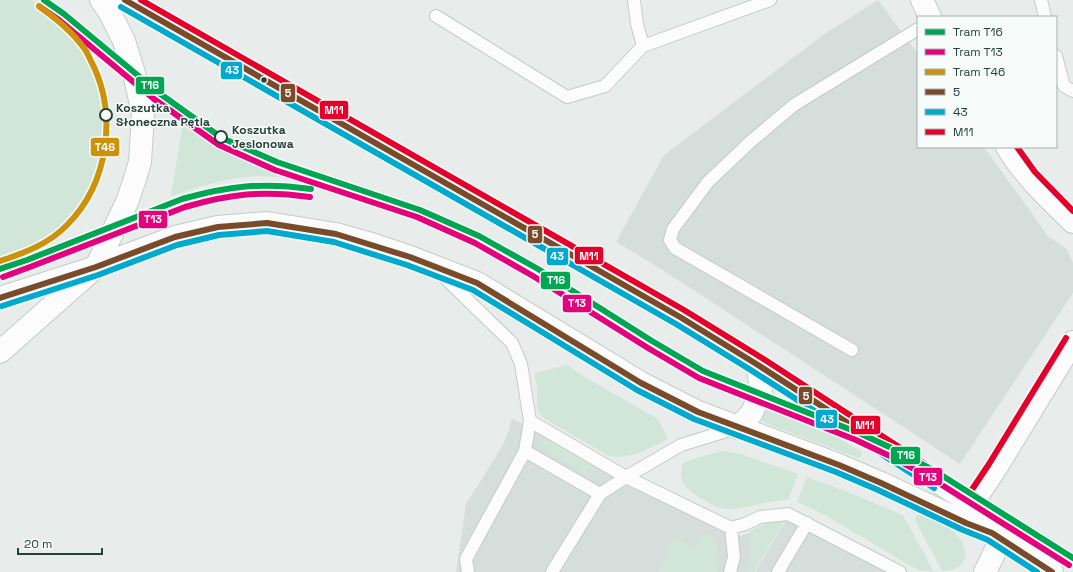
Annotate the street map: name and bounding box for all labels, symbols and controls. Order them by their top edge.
legend [917,16,1057,148]
text: Tram T16 [953,24,1003,40]
text: Tram T13 [953,44,1003,60]
line badge: 43 [220,61,243,80]
text: 43 [225,63,239,77]
text: Tram T46 [953,64,1005,80]
unlabelled marker [259,75,269,85]
line badge: T16 [135,76,165,95]
text: T16 [141,78,159,92]
line badge: 5 [280,83,296,103]
text: 5 [953,84,960,100]
text: 5 [285,86,292,100]
place label: Koszutka Słoneczna Pętla [116,100,210,130]
line badge: M11 [319,100,349,120]
text: M11 [324,103,344,117]
text: 43 [953,104,968,120]
marker: Koszutka Słoneczna Pętla [99,108,113,122]
place label: Koszutka Jesionowa [232,122,294,152]
text: M11 [953,124,973,140]
marker: Koszutka Jesionowa [214,130,228,144]
line badge: T46 [90,137,120,157]
text: T46 [95,140,115,154]
line badge: T13 [138,210,168,229]
text: T13 [144,212,162,226]
line badge: 5 [527,225,543,244]
text: 5 [532,227,539,241]
line badge: M11 [574,246,604,265]
line badge: 43 [546,247,569,266]
text: 43 [550,249,564,263]
text: M11 [579,249,599,263]
line badge: T16 [540,271,571,290]
text: T16 [547,273,565,287]
line badge: T13 [562,294,592,313]
text: T13 [568,296,586,310]
line badge: 5 [798,386,813,405]
text: 5 [803,389,810,403]
line badge: 43 [815,409,838,429]
text: 43 [820,412,834,426]
line badge: M11 [850,415,881,435]
text: M11 [855,418,875,432]
line badge: T16 [890,446,921,465]
text: T16 [897,448,915,462]
line badge: T13 [913,467,943,486]
text: T13 [919,470,937,484]
scale bar [18,530,102,556]
text: 20 m [24,536,52,552]

